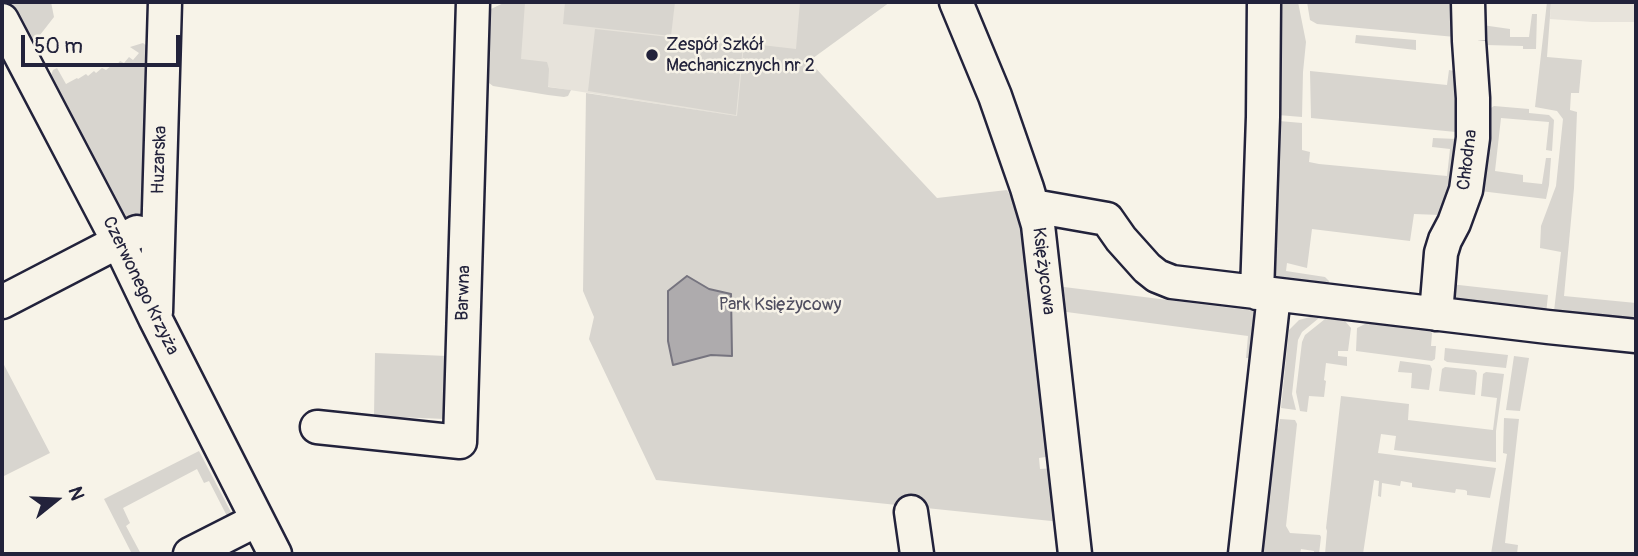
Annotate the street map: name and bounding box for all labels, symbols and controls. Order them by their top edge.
scale bar [24,21,184,65]
text: 50 m [34,33,83,60]
place label: Zespół Szkół Mechanicznych nr 2 [666,34,815,76]
marker: Zespół Szkół Mechanicznych nr 2 [644,47,660,63]
street label: Huzarska [148,125,172,195]
street label: Chłodna [1454,128,1482,192]
street label: Czerwonego Krzyża [97,213,183,359]
street label: Księżycowa [1027,226,1059,316]
street label: Barwna [452,265,476,321]
park label: Park Księżycowy [719,294,841,316]
north arrow [21,465,91,535]
text: N [63,484,89,503]

